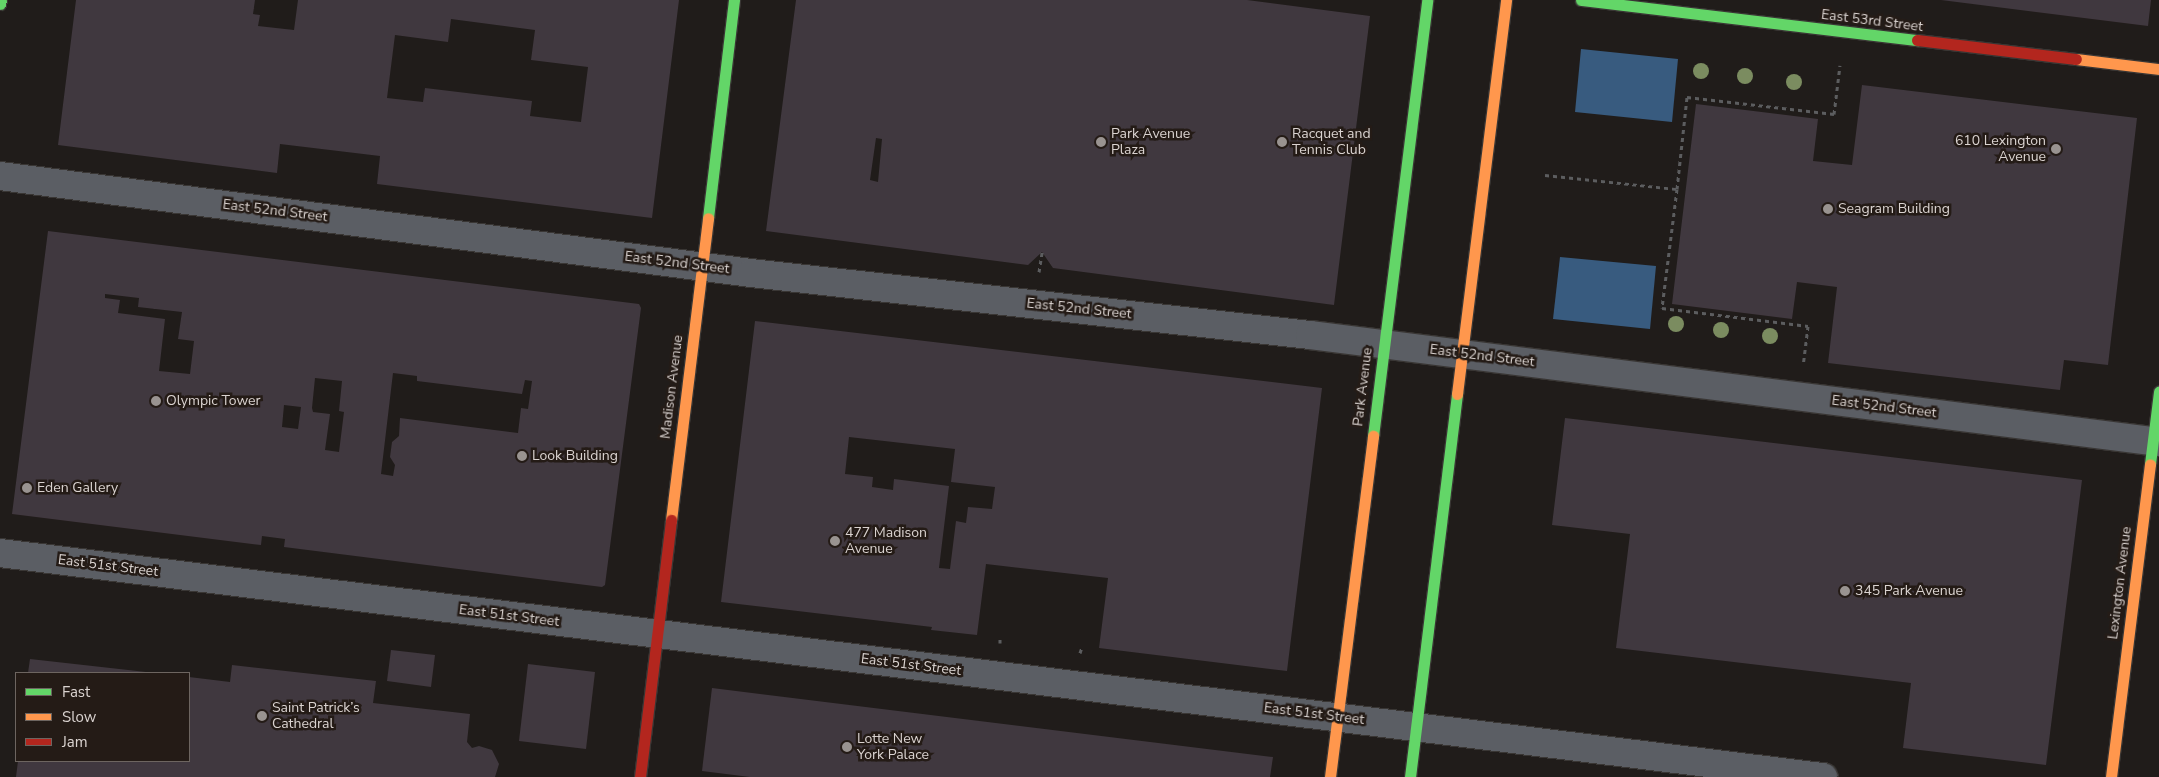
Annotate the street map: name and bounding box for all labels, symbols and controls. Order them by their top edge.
street label: East 53rd Street [1820,6,1924,36]
place label: Park Avenue Plaza [1111,126,1190,158]
place label: Racquet and Tennis Club [1292,126,1371,158]
place label: 610 Lexington Avenue [1955,133,2046,166]
marker: Park Avenue Plaza [1095,136,1107,148]
marker: Racquet and Tennis Club [1276,136,1288,148]
marker: 610 Lexington Avenue [2050,143,2062,155]
street label: East 52nd Street [222,196,328,226]
place label: Seagram Building [1838,201,1950,217]
marker: Seagram Building [1822,203,1834,215]
street label: East 52nd Street [624,248,730,278]
street label: East 52nd Street [1026,295,1132,323]
street label: Madison Avenue [657,334,687,440]
street label: East 52nd Street [1429,341,1535,371]
street label: Park Avenue [1350,347,1376,427]
street label: East 52nd Street [1831,392,1937,422]
place label: Olympic Tower [166,393,261,409]
marker: Olympic Tower [150,395,162,407]
place label: Look Building [532,448,618,464]
marker: Look Building [516,450,528,462]
place label: Eden Gallery [37,480,118,496]
marker: Eden Gallery [21,482,33,494]
place label: 477 Madison Avenue [845,525,927,558]
street label: Lexington Avenue [2105,526,2135,640]
marker: 477 Madison Avenue [829,535,841,547]
street label: East 51st Street [57,552,159,580]
place label: 345 Park Avenue [1855,583,1963,599]
marker: 345 Park Avenue [1839,585,1851,597]
street label: East 51st Street [458,602,560,630]
street label: East 51st Street [860,651,962,679]
legend [15,672,190,762]
text: Fast [62,682,90,702]
place label: Saint Patrick’s Cathedral [272,700,360,732]
street label: East 51st Street [1263,700,1365,728]
text: Slow [62,707,96,727]
marker: Saint Patrick’s Cathedral [256,710,268,722]
place label: Lotte New York Palace [857,731,929,764]
text: Jam [62,732,88,752]
marker: Lotte New York Palace [841,741,853,753]

